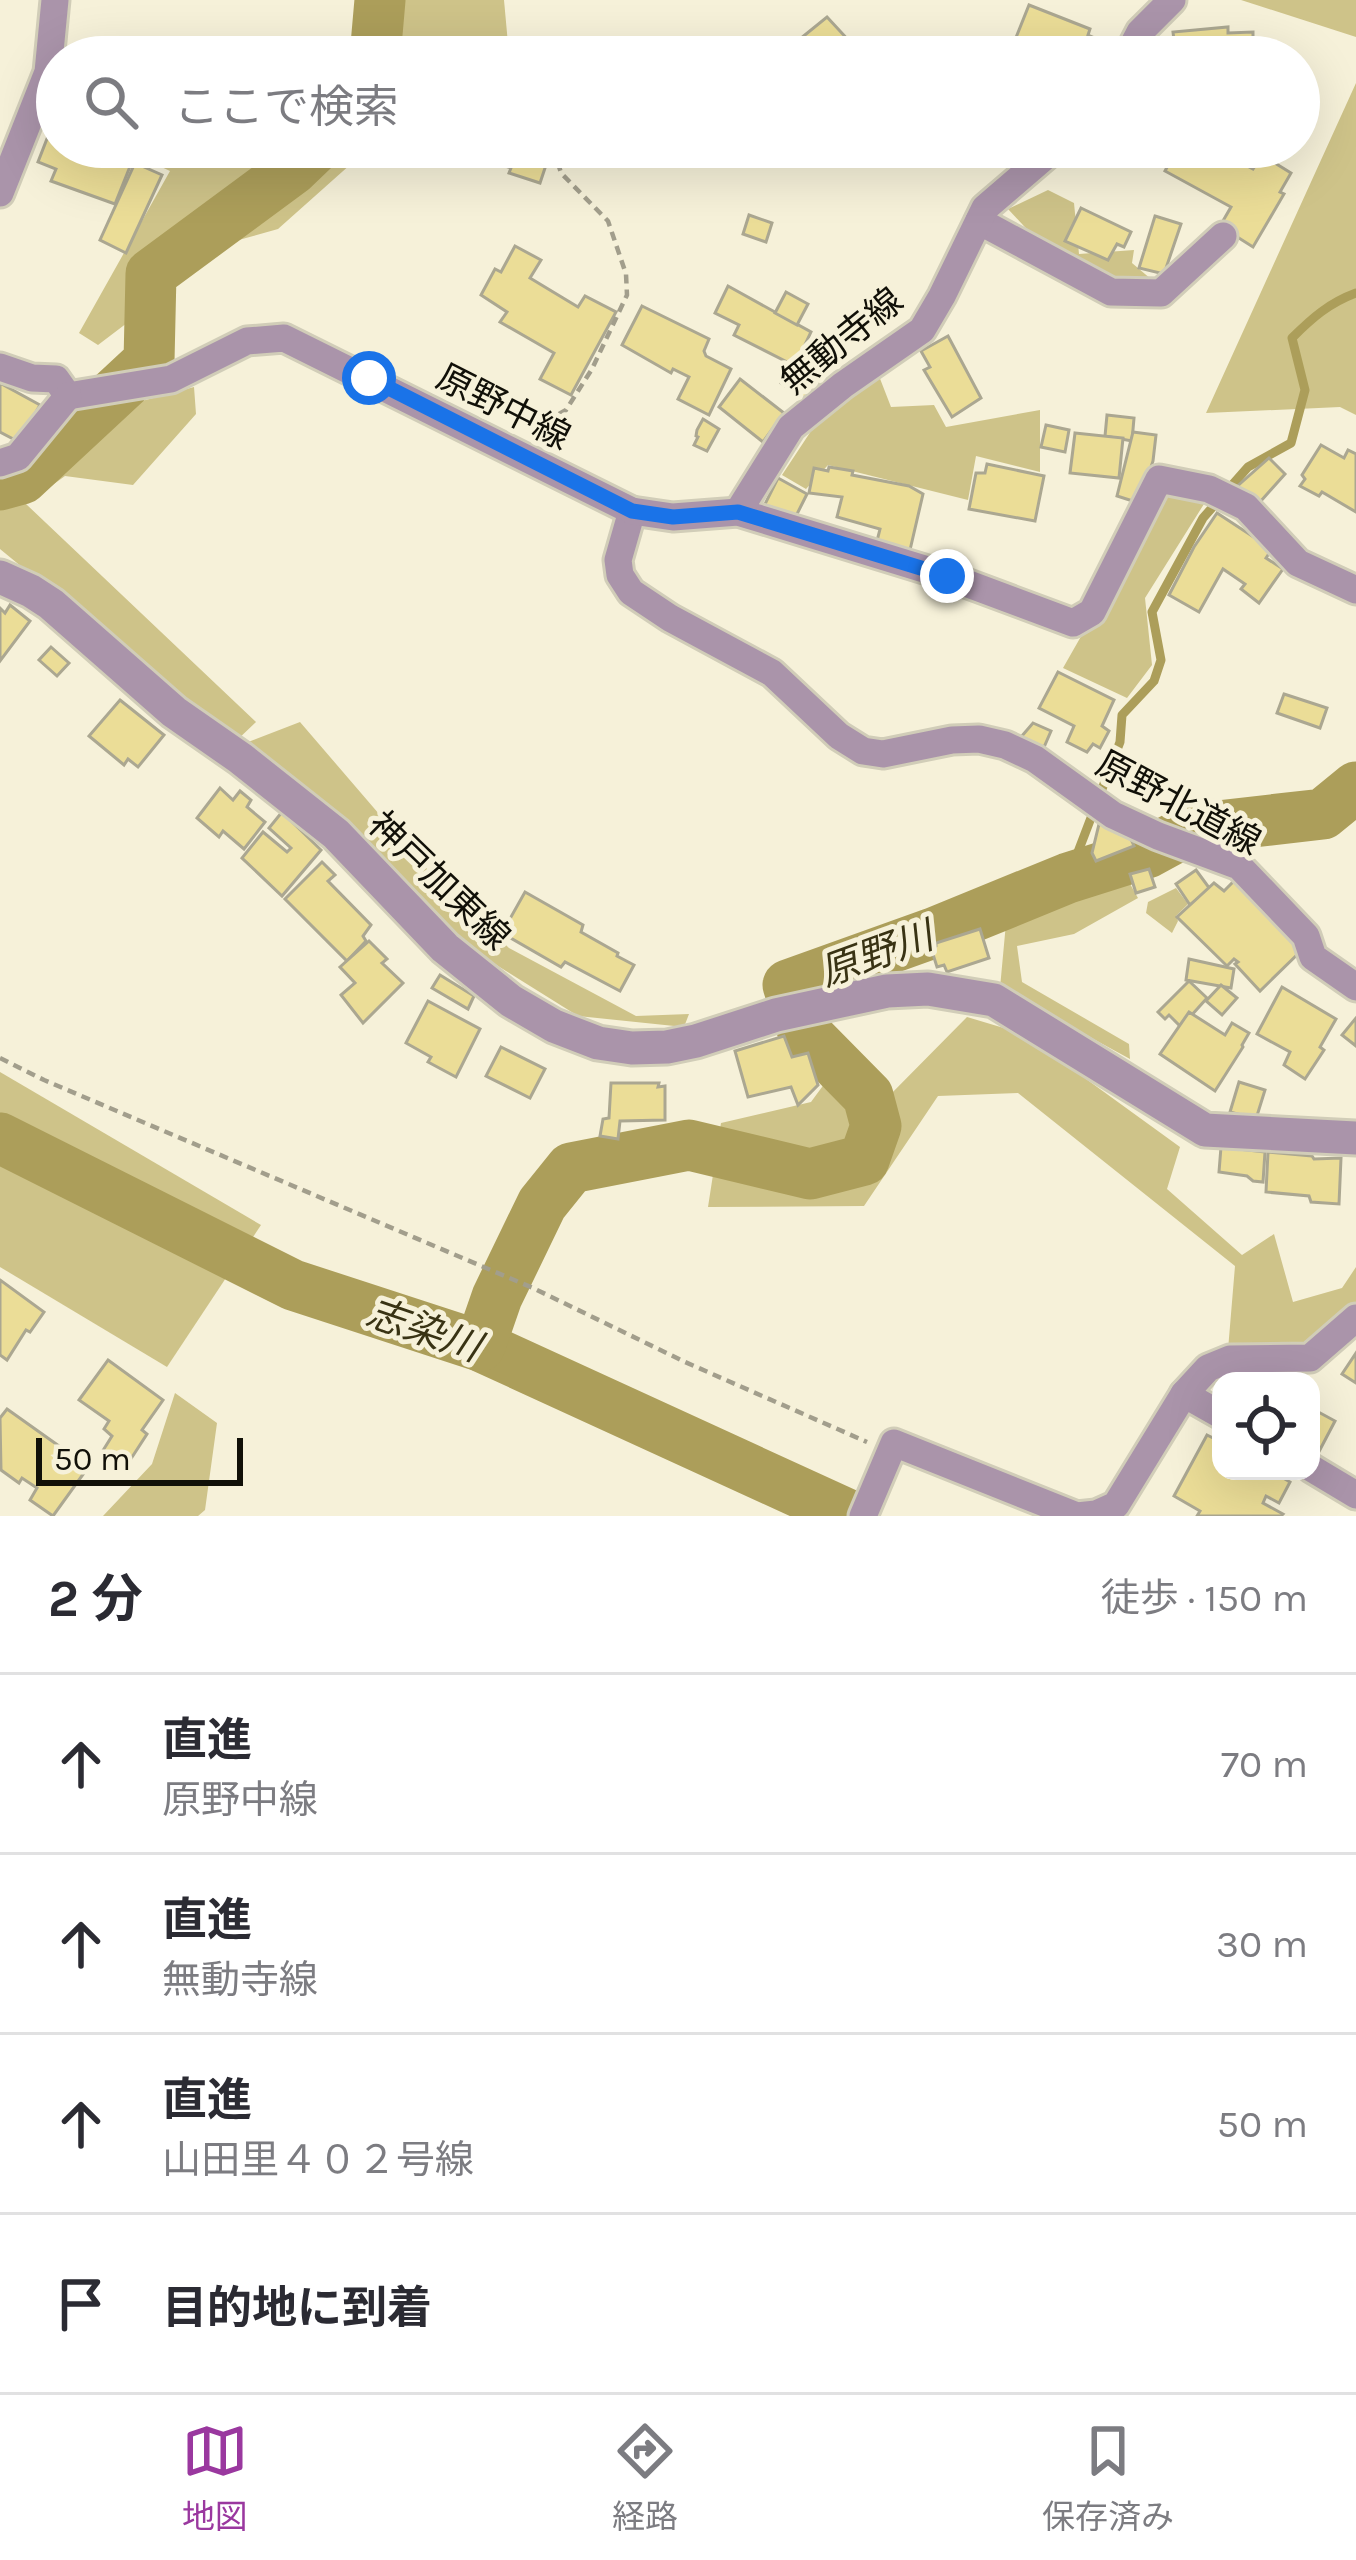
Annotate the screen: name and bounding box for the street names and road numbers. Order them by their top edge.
street label: 無動寺線 [772,279,911,402]
street label: 原野中線 [430,355,577,458]
street label: 原野北道線 [1089,742,1268,864]
street label: 神戸加東線 [360,803,519,958]

